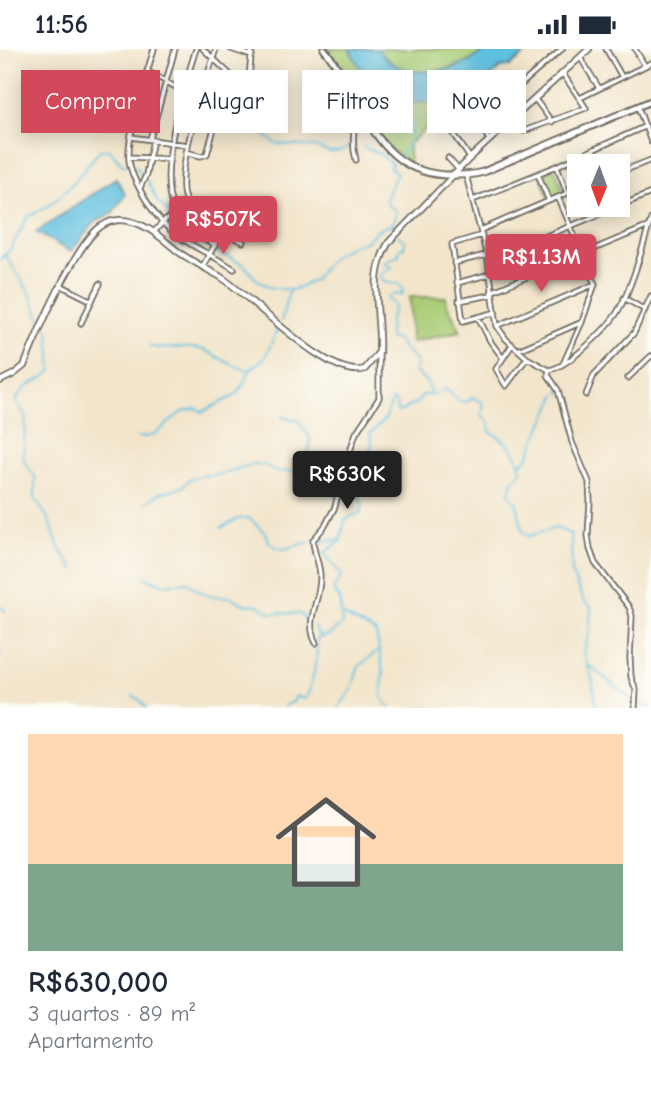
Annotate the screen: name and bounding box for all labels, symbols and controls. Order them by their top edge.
text: 11:56 [35,10,88,40]
chip: Comprar [21,70,160,133]
chip: Alugar [174,70,288,133]
chip: Filtros [302,70,413,133]
chip: Novo [427,70,526,133]
north arrow [567,154,630,217]
map controls [567,154,630,217]
pin: R$507K [166,197,280,256]
text: R$507K [185,205,261,232]
pin: R$1.13M [476,235,606,294]
text: R$1.13M [501,243,581,270]
pin: R$630K [290,451,404,511]
text: R$630K [309,460,385,487]
icon: home [263,779,389,905]
text: R$630,000 [28,965,168,1000]
text: 3 quartos · 89 m² [28,1000,195,1027]
text: Apartamento [28,1027,154,1054]

